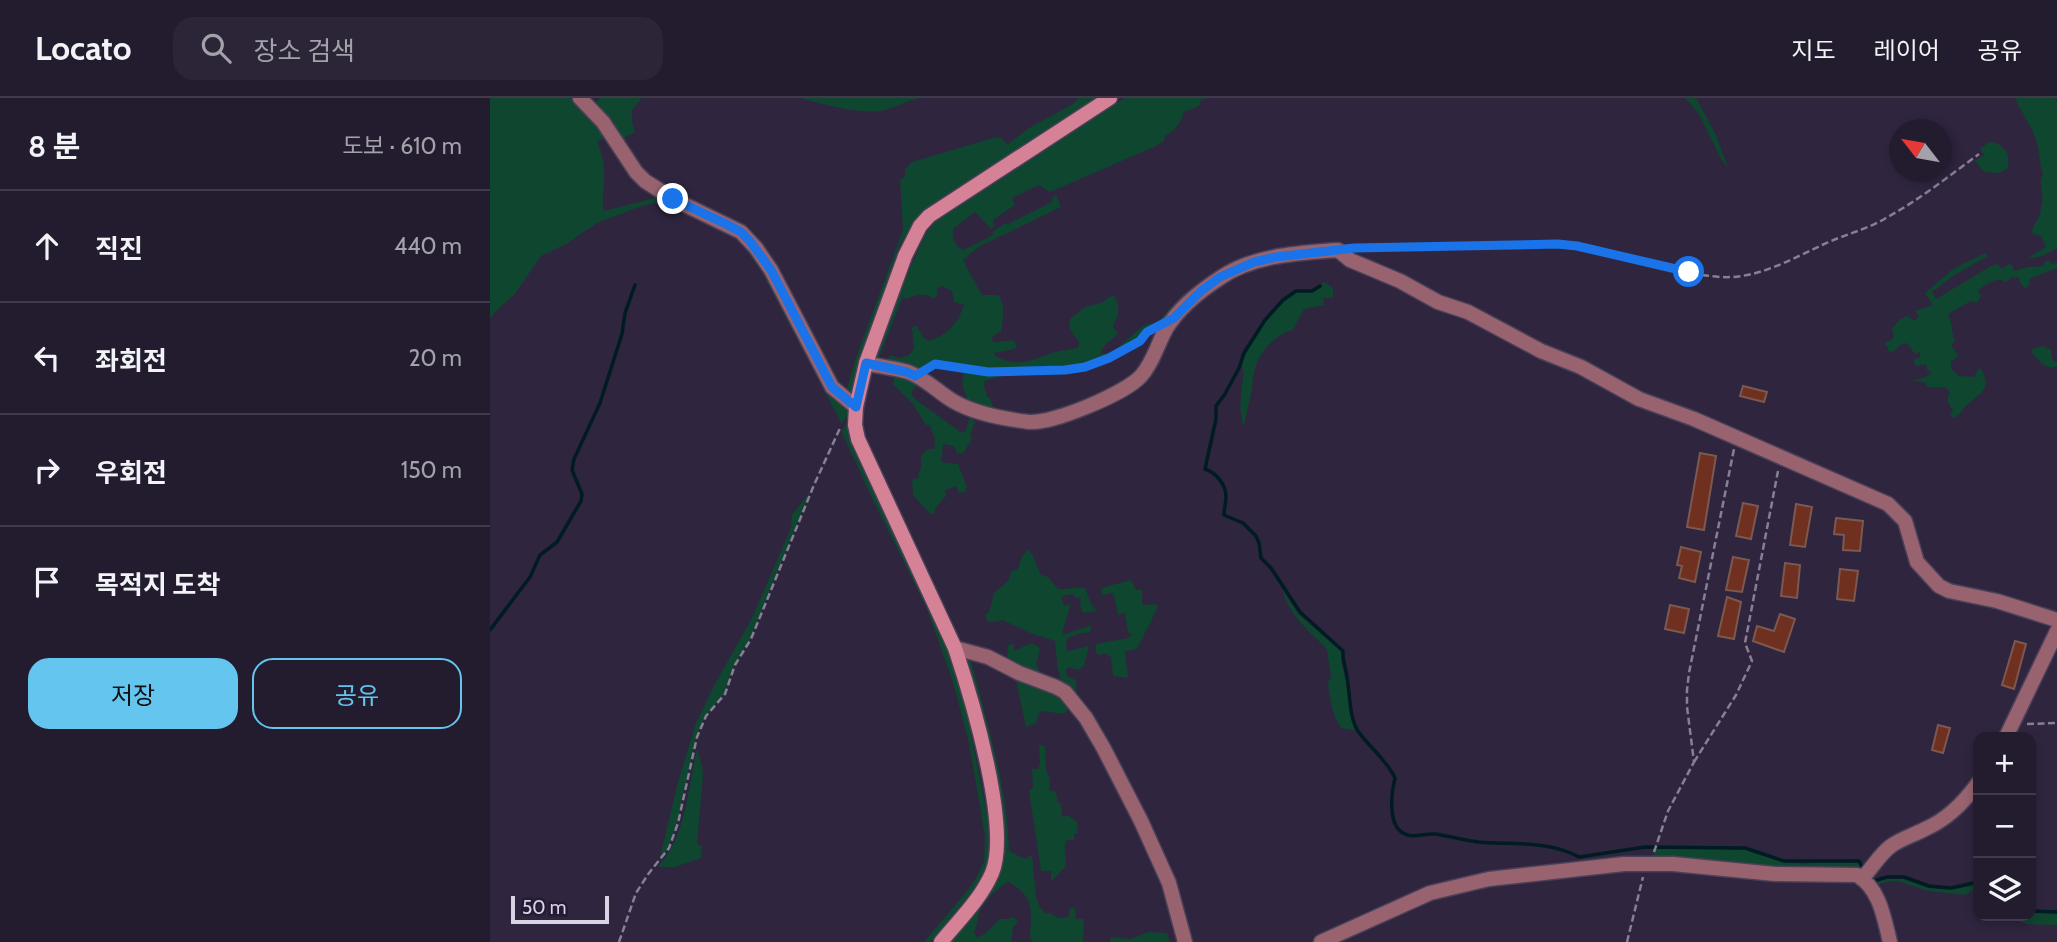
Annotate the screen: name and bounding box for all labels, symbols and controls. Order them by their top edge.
search box [173,17,663,80]
text: Locato [35,28,131,68]
icon: search [197,29,235,67]
text: 장소 검색 [253,35,355,67]
text: 지도 [1791,36,1836,65]
text: 레이어 [1874,36,1940,65]
text: 공유 [1978,36,2022,65]
north arrow [1889,119,1952,182]
text: 8 분 [28,128,80,165]
text: 도보 · 610 m [342,132,462,160]
route end [657,183,688,214]
icon: ahead [28,227,66,265]
text: 440 m [394,232,462,260]
text: 직진 [95,233,143,265]
route start [1673,256,1704,287]
icon: left [28,339,66,377]
text: 20 m [409,344,462,372]
text: 좌회전 [95,345,167,377]
icon: right [28,451,66,489]
text: 150 m [401,456,462,484]
text: 우회전 [95,457,167,489]
icon: arrive [28,563,66,601]
text: 목적지 도착 [95,569,220,601]
button: 저장 [28,658,238,729]
button: 공유 [252,658,462,729]
map controls [1973,732,2036,921]
button: + [1973,732,2036,795]
button: − [1973,795,2036,858]
button: layers [1973,858,2036,921]
scale bar [511,893,609,925]
text: 50 m [522,896,566,919]

